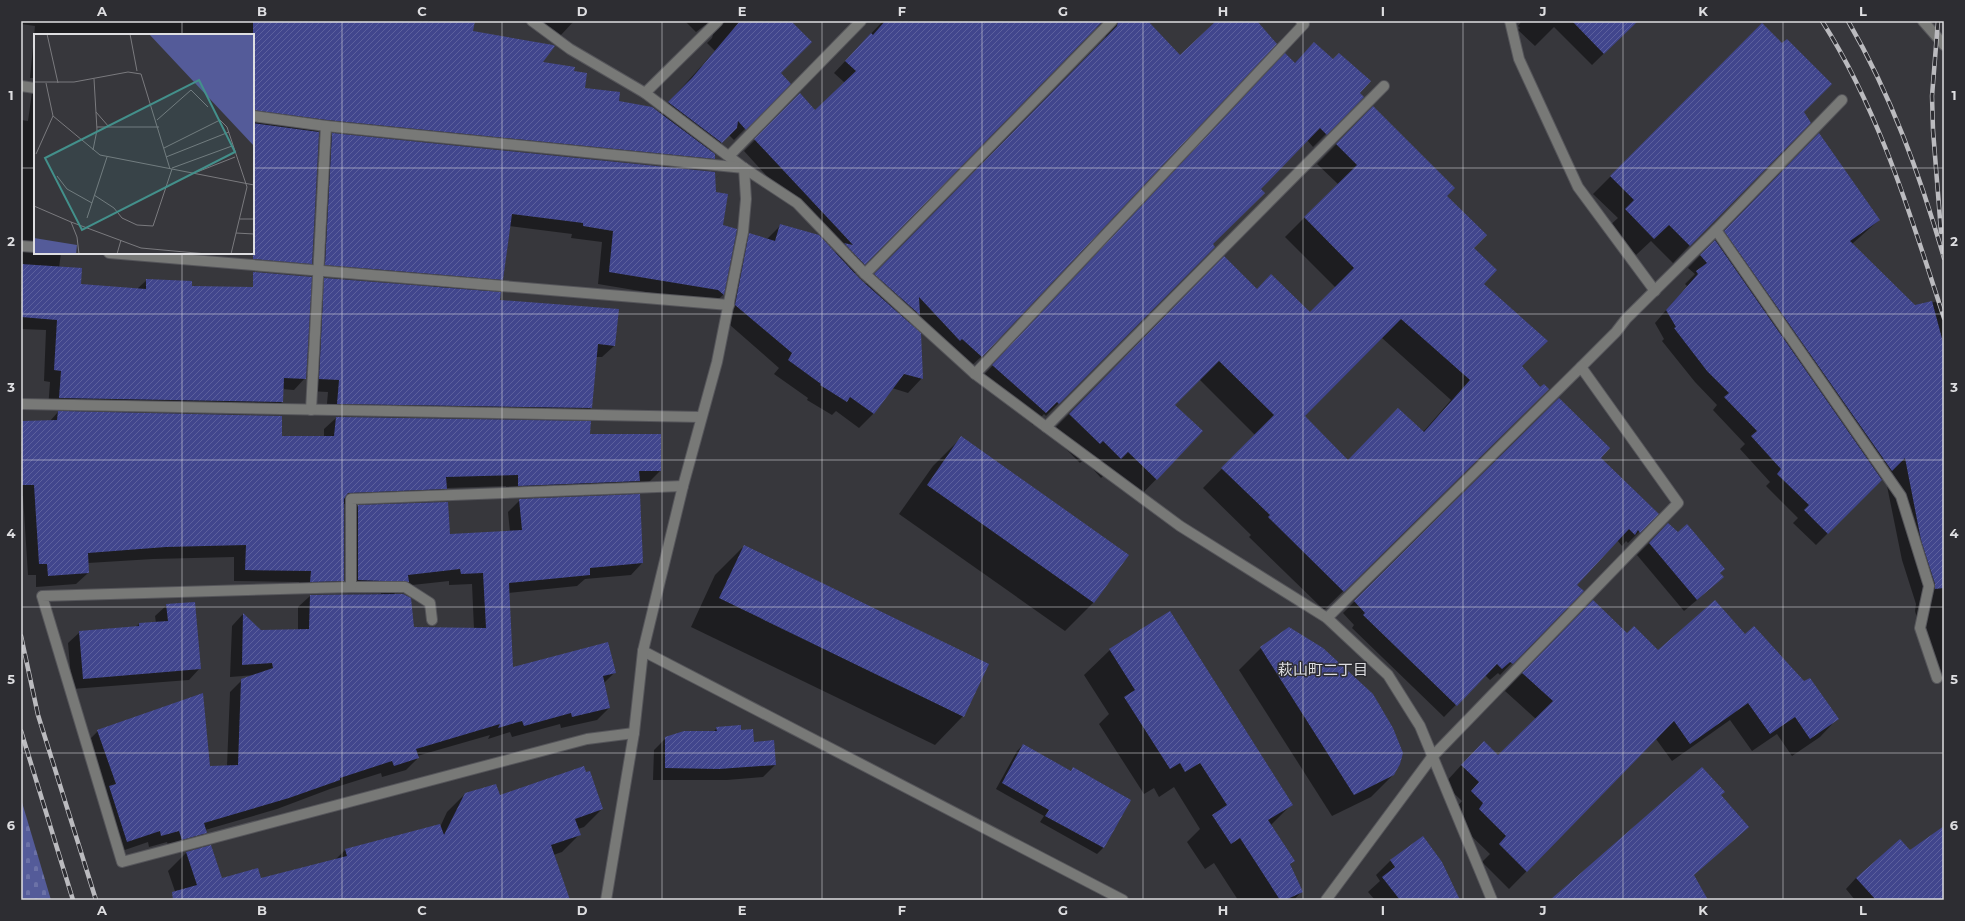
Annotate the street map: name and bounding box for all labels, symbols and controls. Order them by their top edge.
text: A [96,3,108,19]
text: B [257,3,267,19]
text: C [417,3,427,19]
text: D [577,3,588,19]
text: E [738,3,747,19]
text: F [898,3,906,19]
text: G [1058,3,1068,19]
text: H [1218,3,1228,19]
text: I [1381,3,1385,19]
text: J [1538,3,1547,19]
text: K [1698,3,1708,19]
text: L [1859,3,1867,19]
inset map [34,34,254,254]
text: 1 [8,87,14,103]
text: 1 [1951,87,1957,103]
text: 2 [7,233,15,249]
text: 2 [1950,233,1958,249]
text: 3 [6,379,15,395]
text: 3 [1949,379,1958,395]
text: 4 [7,525,16,541]
text: 4 [1950,525,1959,541]
district label: 萩山町二丁目 [1278,660,1368,679]
text: 5 [7,671,15,687]
text: 5 [1950,671,1958,687]
text: 6 [7,817,16,833]
text: 6 [1950,817,1959,833]
text: A [96,902,108,918]
text: B [257,902,267,918]
text: C [417,902,427,918]
text: D [577,902,588,918]
text: E [738,902,747,918]
text: F [898,902,906,918]
text: G [1058,902,1068,918]
text: H [1218,902,1228,918]
text: I [1381,902,1385,918]
text: J [1538,902,1547,918]
text: K [1698,902,1708,918]
text: L [1859,902,1867,918]

